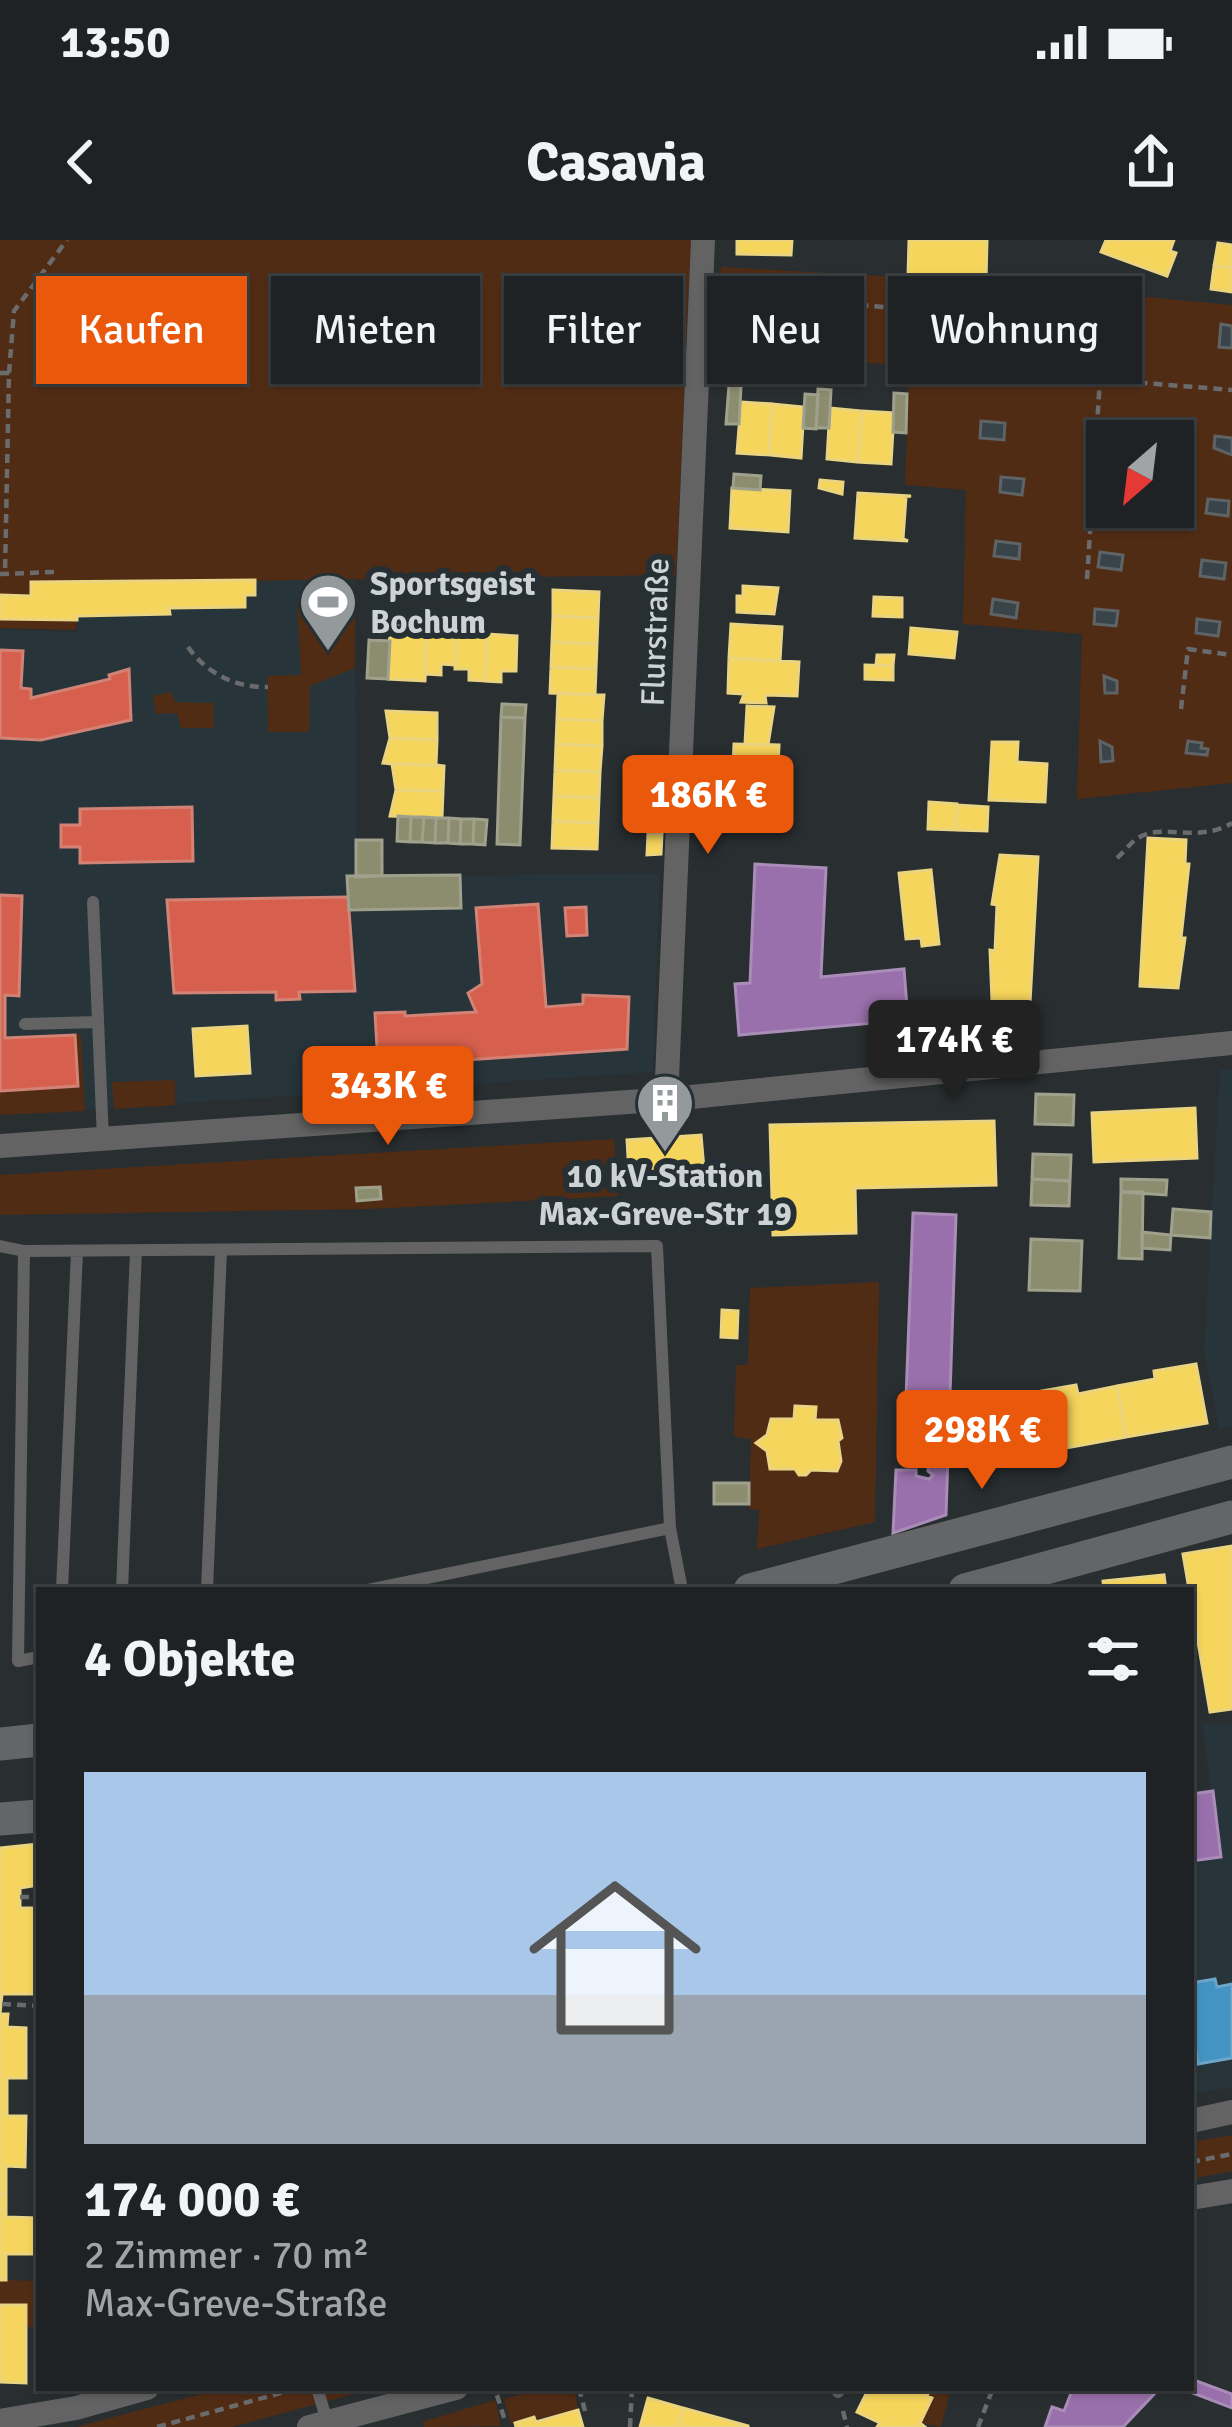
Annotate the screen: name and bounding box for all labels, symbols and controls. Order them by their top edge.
text: 13:50 [60,15,170,70]
icon: back [48,129,114,195]
text: Casavia [526,129,706,196]
icon: share [1118,129,1184,195]
chip: Kaufen [36,276,247,384]
chip: Mieten [271,276,480,384]
chip: Filter [504,276,683,384]
chip: Neu [707,276,864,384]
chip: Wohnung [888,276,1142,384]
north arrow [1086,420,1194,528]
map controls [1086,420,1194,528]
street label: Flurstraße [632,557,679,707]
place label: Sportsgeist Bochum [370,564,536,643]
sports icon: Sportsgeist Bochum [297,571,359,653]
pin: 186K € [610,755,806,857]
text: 186K € [649,770,767,818]
pin: 174K € [856,1000,1052,1102]
text: 174K € [895,1015,1013,1063]
pin: 343K € [290,1046,486,1148]
text: 343K € [329,1061,447,1109]
building icon: 10 kV-Station Max-Greve-Str 19 [634,1072,696,1154]
place label: 10 kV-Station Max-Greve-Str 19 [538,1156,792,1235]
pin: 298K € [884,1390,1080,1492]
text: 298K € [923,1405,1041,1453]
icon: filters [1080,1626,1146,1692]
text: 4 Objekte [84,1628,296,1691]
icon: home [507,1850,723,2066]
text: 174 000 € [84,2168,299,2231]
text: 2 Zimmer · 70 m² [84,2231,369,2279]
text: Max-Greve-Straße [84,2279,388,2327]

